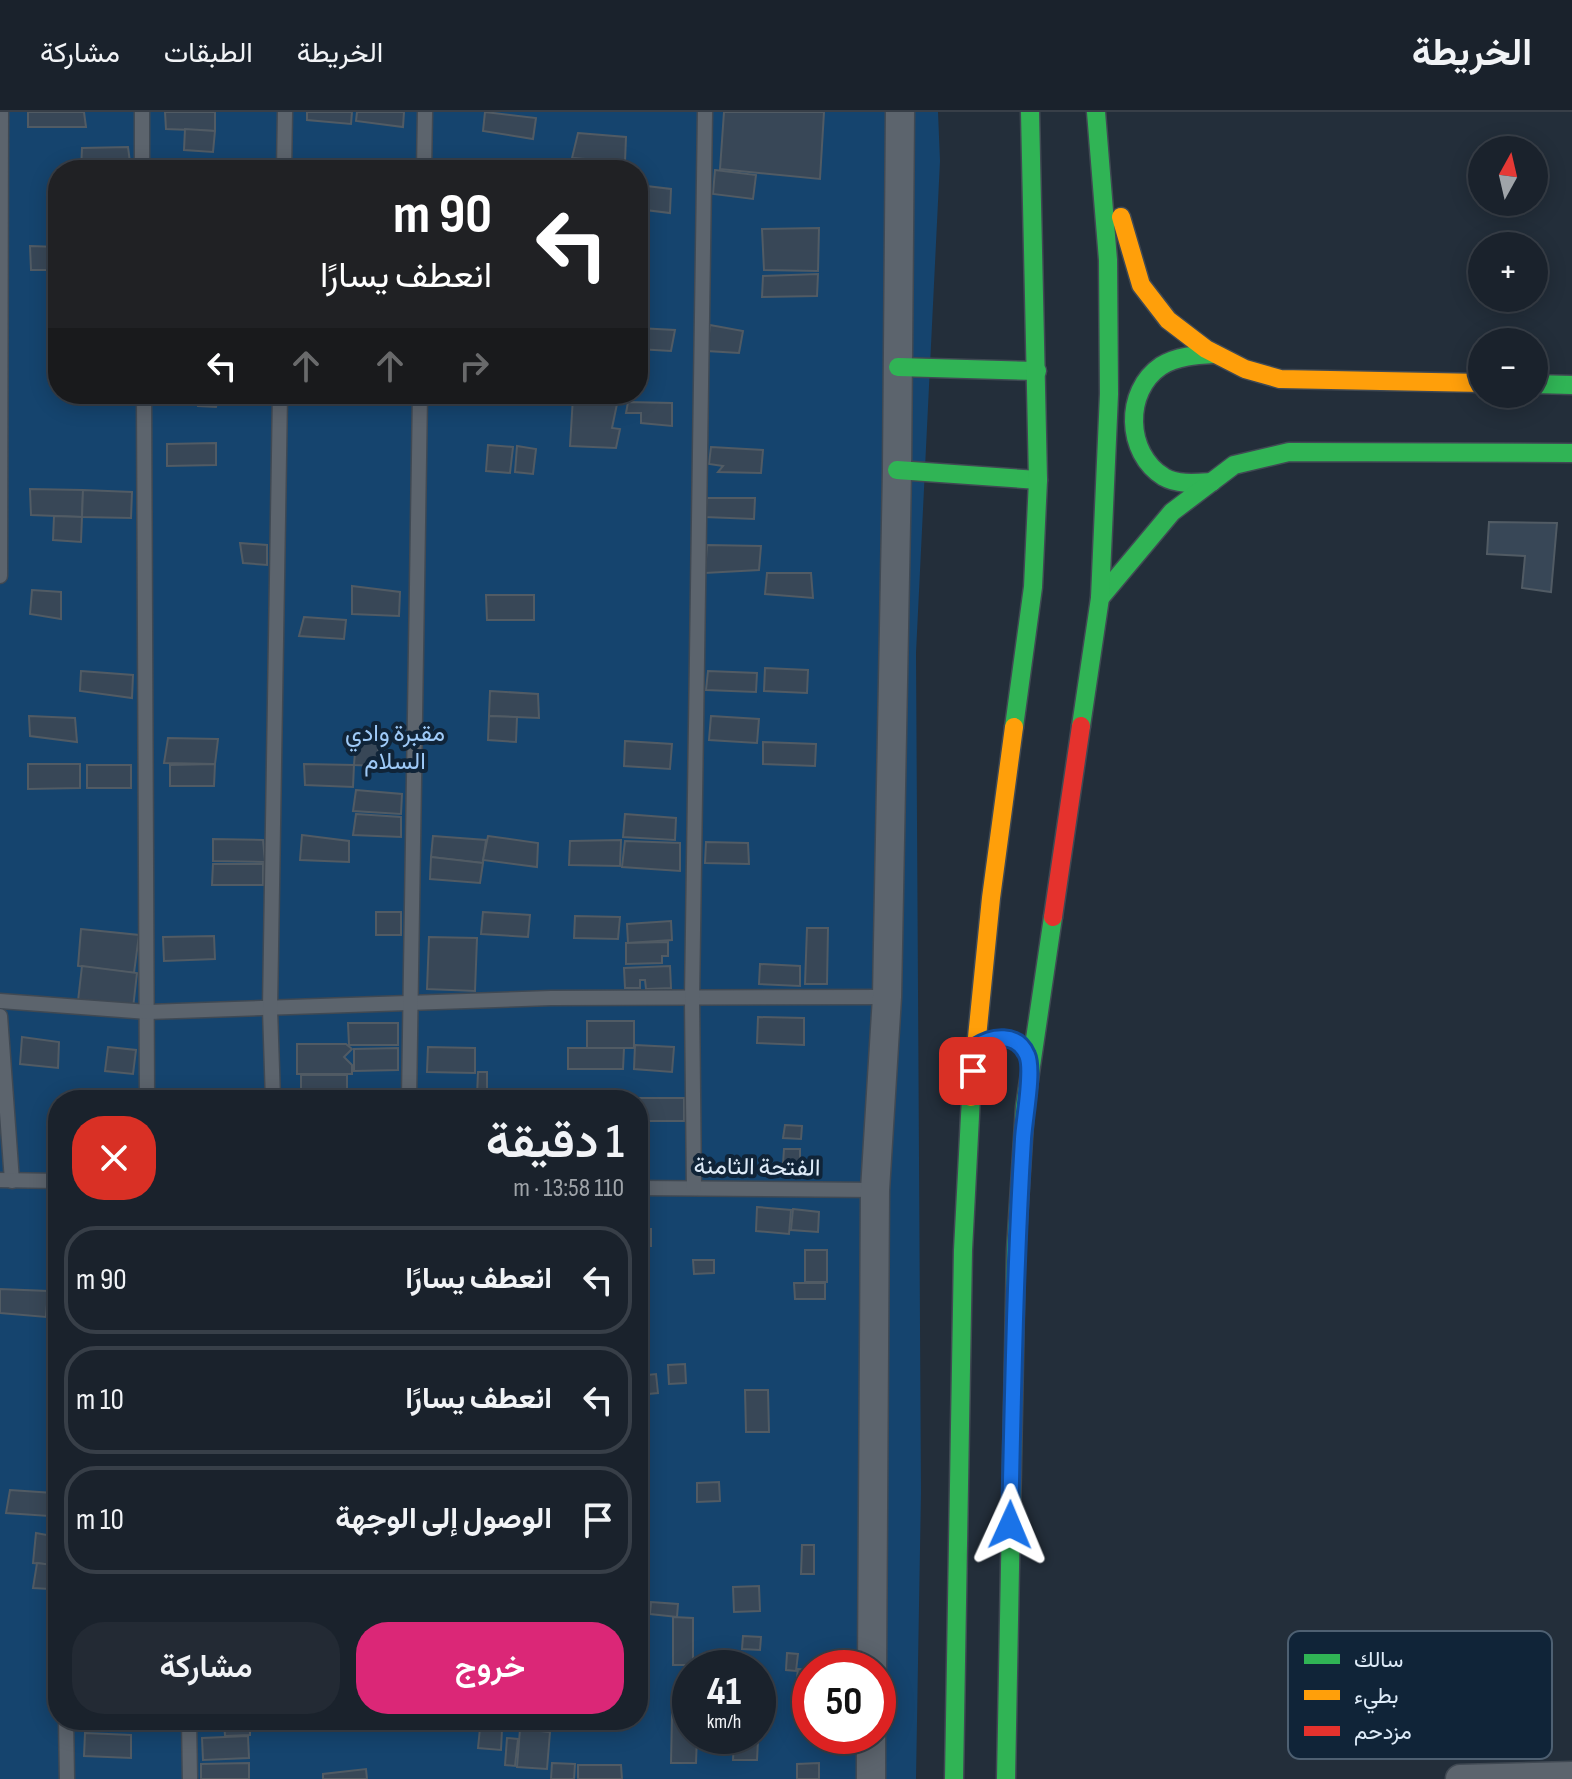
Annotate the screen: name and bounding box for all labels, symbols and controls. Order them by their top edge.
text: الخريطة [1412,31,1532,76]
text: مشاركة [40,37,120,70]
text: الطبقات [164,37,253,70]
text: الخريطة [297,37,383,70]
north arrow [1468,136,1548,216]
map controls [1468,136,1548,408]
text: 90 m [393,182,492,249]
icon: left [520,192,624,296]
button: + [1468,232,1548,312]
text: انعطف يسارًا [320,255,492,298]
button: − [1468,328,1548,408]
icon: left [200,344,244,388]
icon: ahead [284,344,328,388]
icon: ahead [368,344,412,388]
icon: right [452,344,496,388]
park label: مقبرة وادي السلام [345,719,445,777]
pin [939,1037,1007,1105]
icon: arrive [951,1049,995,1093]
text: 1 دقيقة [486,1114,624,1171]
button: close [72,1116,156,1200]
street label: الفتحة الثامنة [693,1151,821,1183]
text: 110 m · 13:58 [513,1173,624,1204]
icon: left [576,1258,620,1302]
text: انعطف يسارًا [405,1261,552,1297]
text: 90 m [76,1262,127,1298]
icon: left [576,1378,620,1422]
text: انعطف يسارًا [405,1381,552,1417]
text: 10 m [76,1382,124,1418]
position arrow [968,1483,1052,1567]
icon: arrive [576,1498,620,1542]
text: الوصول إلى الوجهة [335,1501,552,1537]
text: 10 m [76,1502,124,1538]
button: مشاركة [72,1622,340,1714]
button: خروج [356,1622,624,1714]
legend [1288,1631,1552,1759]
text: سالك [1354,1647,1403,1674]
speed limit sign: 50 [792,1650,896,1754]
text: 41 [707,1668,741,1716]
text: بطيء [1354,1683,1399,1714]
text: km/h [707,1710,741,1734]
text: مزدحم [1354,1719,1412,1746]

